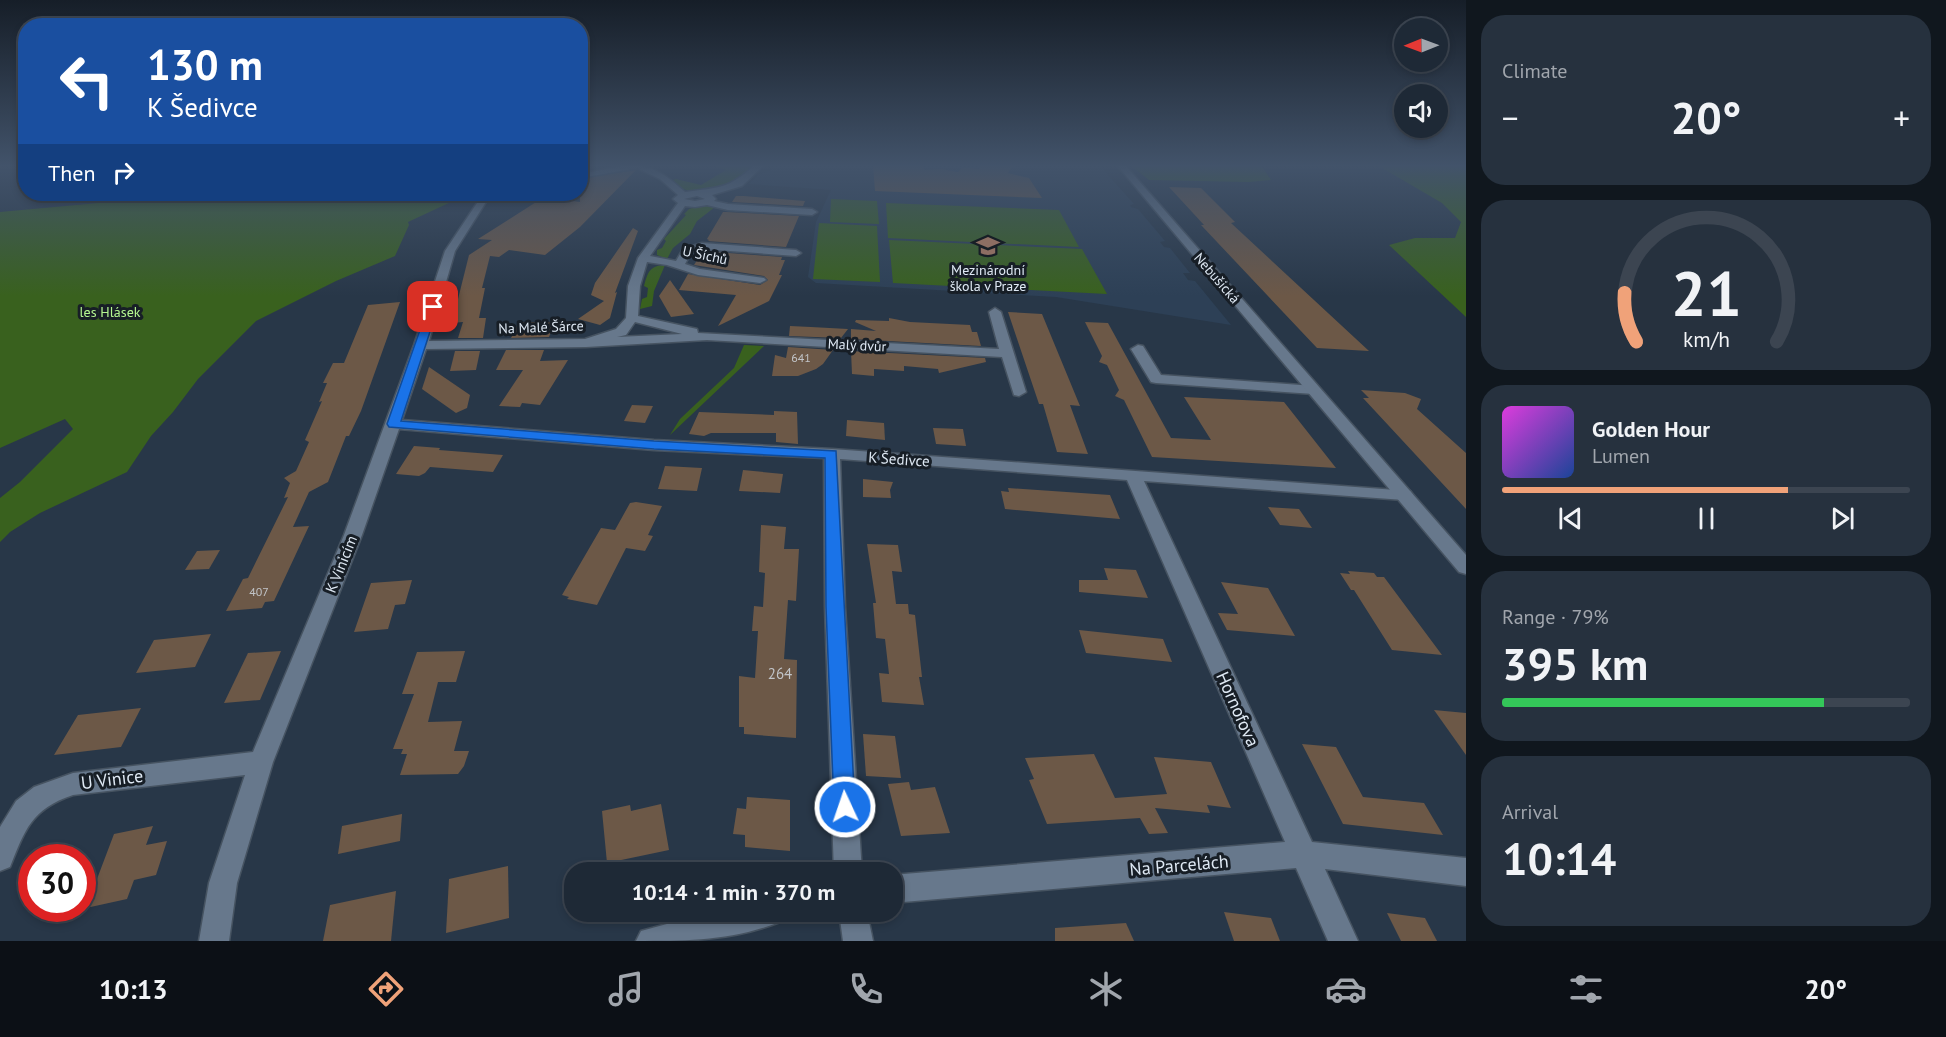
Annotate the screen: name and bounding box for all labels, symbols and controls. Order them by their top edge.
north arrow [1394,18,1448,72]
map controls [1394,18,1448,138]
text: 130 m [147,37,263,92]
icon: left [48,42,126,120]
text: Climate [1502,58,1568,84]
button: sound [1394,84,1448,138]
text: 20° [1671,88,1741,146]
text: K Šedivce [147,90,258,124]
text: − [1502,96,1519,139]
text: + [1893,96,1910,139]
icon: right [107,156,140,189]
text: Then [48,159,95,187]
school or university icon: Mezinárodní škola v Praze [975,233,1001,259]
street label: U Šíchů [681,241,729,269]
street label: Nebušická [1190,249,1244,307]
text: 21 [1671,252,1741,333]
place label: Mezinárodní škola v Praze [950,261,1026,295]
pin [407,281,458,332]
icon: arrive [416,290,449,323]
park label: les Hlásek [80,303,141,321]
street label: Na Malé Šárce [498,317,584,337]
text: km/h [1682,326,1729,354]
street label: Malý dvůr [827,334,887,356]
house number: 641 [791,350,811,365]
text: Golden Hour [1592,415,1710,443]
text: Lumen [1592,443,1650,469]
street label: K Šedivce [868,447,930,471]
icon: previous [1554,502,1587,535]
icon: pause [1690,502,1723,535]
icon: next [1826,502,1859,535]
street label: K Vinicím [321,533,361,595]
house number: 407 [249,584,269,599]
text: Range · 79% [1502,604,1609,630]
text: 395 km [1502,634,1648,692]
house number: 264 [768,664,792,683]
street label: Hornofova [1211,668,1265,750]
street label: U Vinice [80,764,144,794]
position arrow [813,775,877,839]
text: Arrival [1502,799,1558,825]
text: 10:14 [1502,829,1616,887]
speed limit sign: 30 [18,844,96,922]
street label: Na Parcelách [1129,849,1229,881]
text: 10:14 · 1 min · 370 m [632,878,835,906]
icon: directions [365,968,407,1010]
icon: music [605,968,647,1010]
icon: phone [845,968,887,1010]
icon: climate [1085,968,1127,1010]
icon: car [1325,968,1367,1010]
icon: filters [1565,968,1607,1010]
text: 10:13 [99,972,167,1006]
text: 20° [1805,972,1847,1006]

